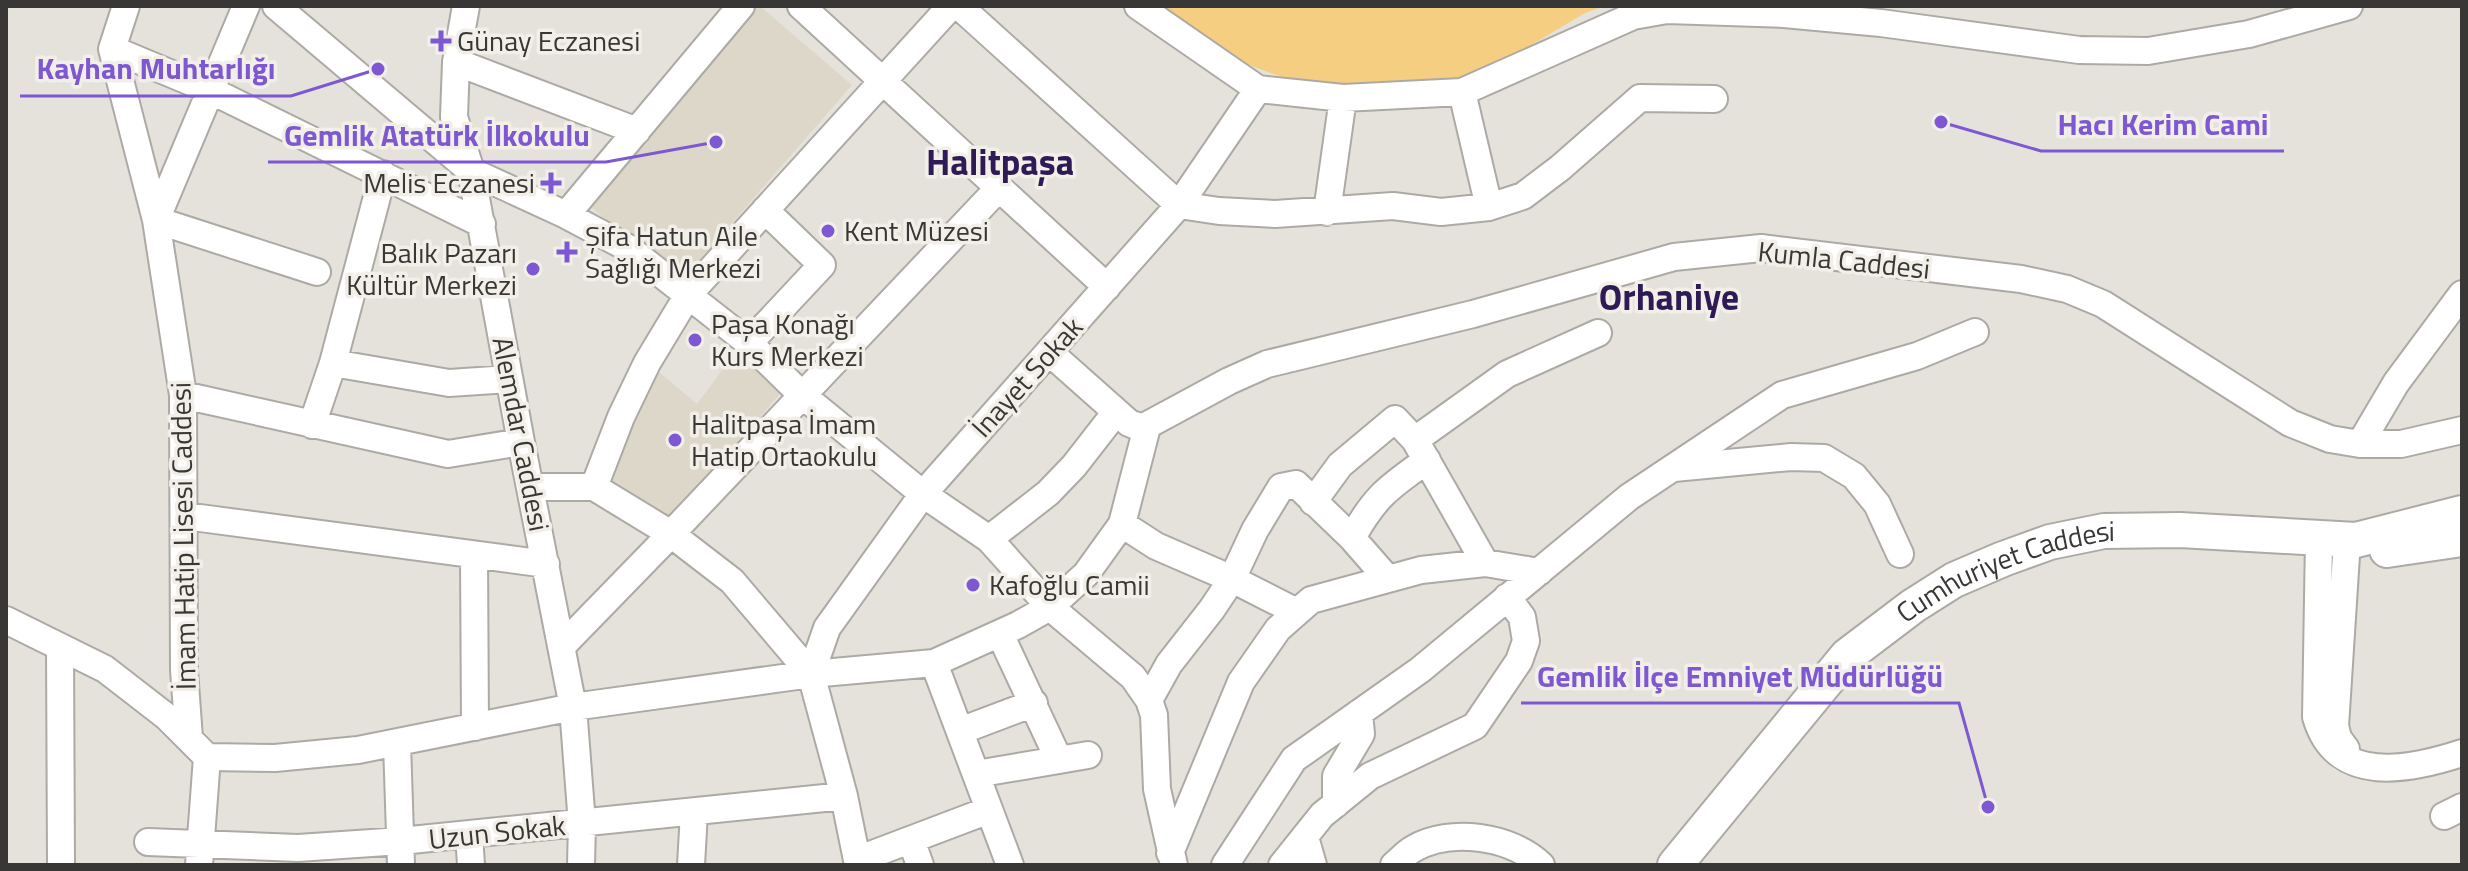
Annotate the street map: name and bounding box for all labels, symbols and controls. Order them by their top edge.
place label: Günay Eczanesi [457,19,640,62]
marker: Günay Eczanesi [432,32,450,50]
callout: Kayhan Muhtarlığı [20,42,291,96]
text: Kayhan Muhtarlığı [37,45,275,91]
callout: Hacı Kerim Cami [2041,97,2284,151]
text: Hacı Kerim Cami [2057,101,2269,147]
callout: Gemlik Atatürk İlkokulu [268,108,606,162]
text: Gemlik Atatürk İlkokulu [284,112,590,158]
district label: Halitpaşa [926,134,1074,189]
place label: Melis Eczanesi [363,161,535,204]
marker: Melis Eczanesi [542,174,560,192]
place label: Kent Müzesi [844,209,989,252]
place label: Şifa Hatun Aile Sağlığı Merkezi [585,214,761,289]
marker: Kent Müzesi [819,222,837,240]
street label: Kumla Caddesi [1756,229,1932,290]
place label: Balık Pazarı Kültür Merkezi [346,231,517,306]
marker: Şifa Hatun Aile Sağlığı Merkezi [556,241,578,263]
marker: Balık Pazarı Kültür Merkezi [524,260,542,278]
district label: Orhaniye [1599,269,1739,324]
place label: Paşa Konağı Kurs Merkezi [711,302,864,377]
street label: İnayet Sokak [961,307,1093,447]
marker: Paşa Konağı Kurs Merkezi [686,331,704,349]
street label: Alemdar Caddesi [482,333,561,535]
street label: İmam Hatip Lisesi Caddesi [158,382,207,690]
place label: Halitpaşa İmam Hatip Ortaokulu [691,402,877,477]
marker: Halitpaşa İmam Hatip Ortaokulu [666,431,684,449]
street label: Cumhuriyet Caddesi [1886,509,2115,633]
place label: Kafoğlu Camii [989,563,1150,606]
marker: Kafoğlu Camii [964,576,982,594]
callout: Gemlik İlçe Emniyet Müdürlüğü [1521,649,1959,703]
text: Gemlik İlçe Emniyet Müdürlüğü [1537,653,1943,699]
street label: Uzun Sokak [426,803,568,860]

